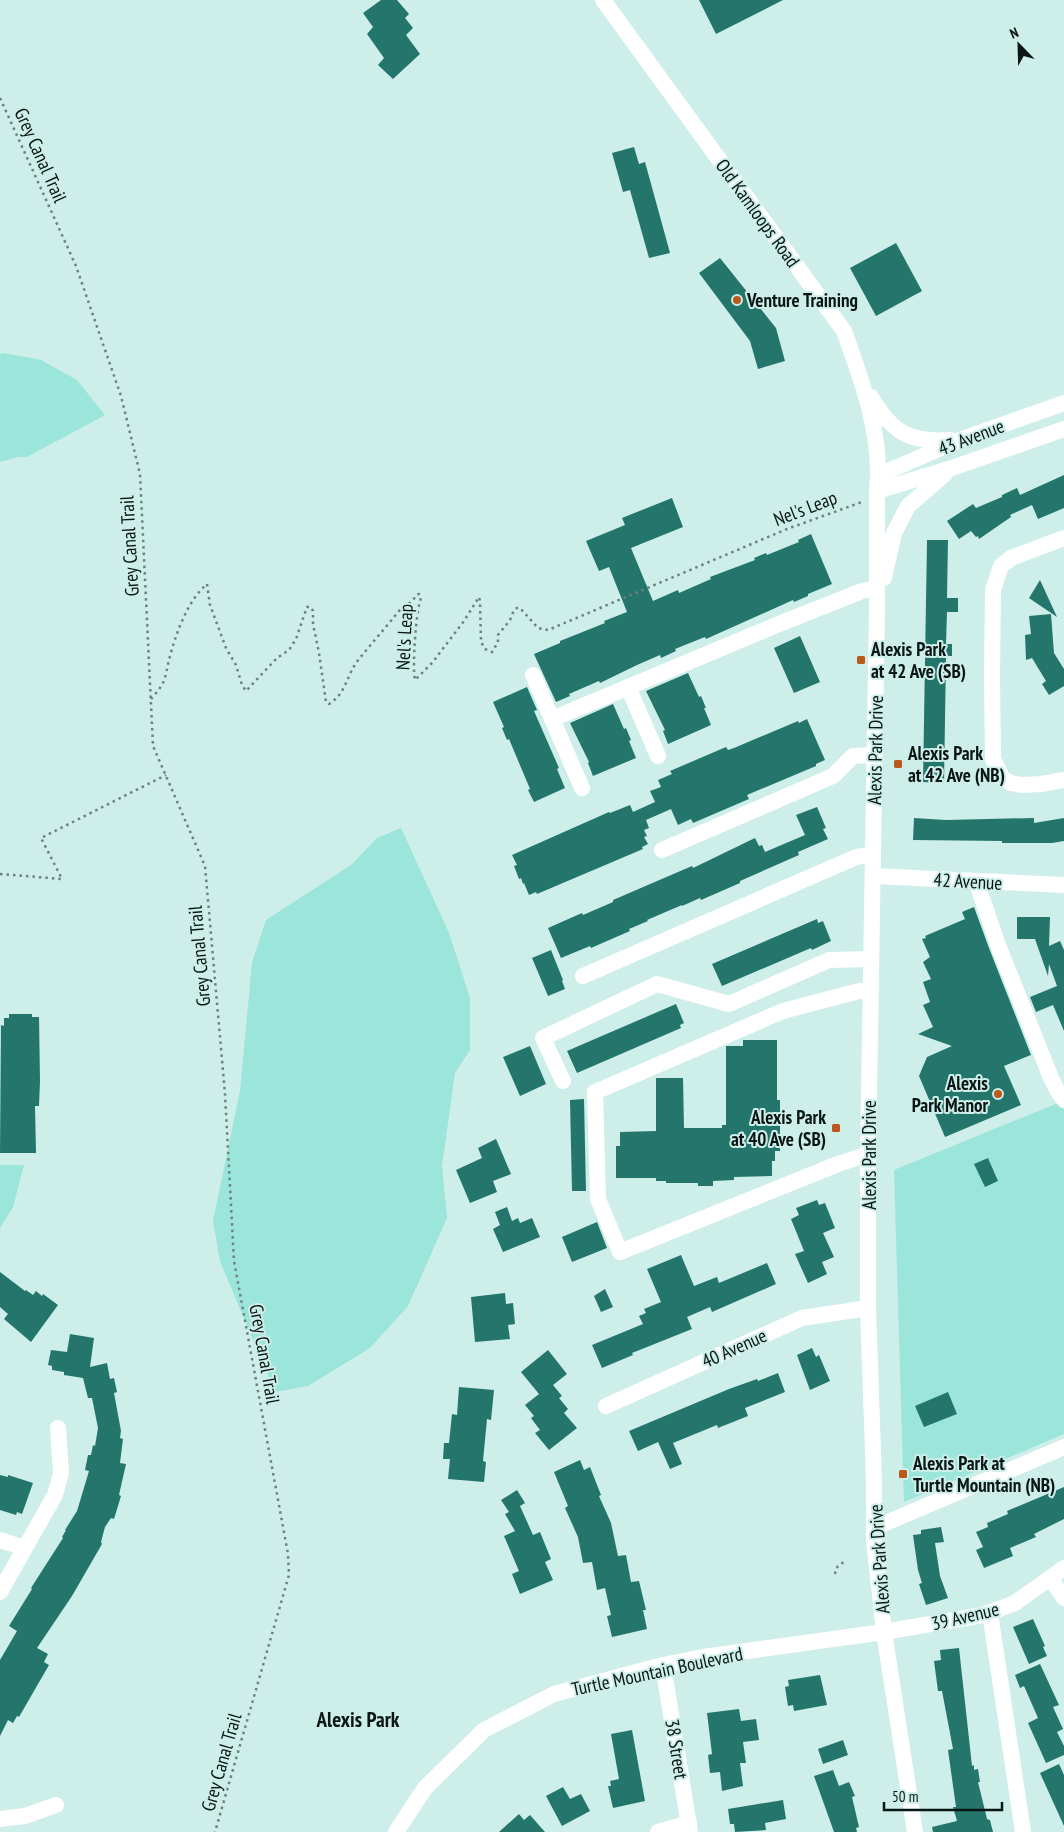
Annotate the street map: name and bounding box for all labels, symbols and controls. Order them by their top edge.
north arrow [994,20,1044,70]
text: N [1007,23,1021,43]
street label: Grey Canal Trail [10,104,73,206]
street label: Old Kamloops Road [711,154,805,272]
place label: Venture Training [746,288,858,312]
marker: Venture Training [731,294,743,306]
street label: 43 Avenue [935,413,1007,461]
street label: Nel's Leap [770,485,840,531]
street label: Grey Canal Trail [114,494,144,597]
street label: Nel's Leap [390,603,418,671]
place label: Alexis Park at 42 Ave (SB) [870,637,966,683]
marker: Alexis Park at 42 Ave (SB) [855,654,867,666]
street label: Alexis Park Drive [862,695,888,805]
place label: Alexis Park at 42 Ave (NB) [907,741,1005,787]
marker: Alexis Park at 42 Ave (NB) [892,758,904,770]
street label: 42 Avenue [933,867,1003,895]
street label: Grey Canal Trail [183,904,215,1007]
place label: Alexis Park Manor [912,1071,988,1117]
marker: Alexis Park Manor [992,1088,1004,1100]
street label: Alexis Park Drive [857,1100,881,1210]
place label: Alexis Park at 40 Ave (SB) [731,1105,826,1151]
marker: Alexis Park at 40 Ave (SB) [830,1122,842,1134]
street label: Grey Canal Trail [244,1302,286,1406]
street label: 40 Avenue [698,1323,770,1373]
place label: Alexis Park at Turtle Mountain (NB) [912,1451,1055,1497]
marker: Alexis Park at Turtle Mountain (NB) [897,1468,909,1480]
street label: Alexis Park Drive [863,1503,895,1615]
street label: 39 Avenue [929,1597,1001,1635]
street label: Turtle Mountain Boulevard [569,1641,745,1701]
district label: Alexis Park [316,1706,400,1733]
street label: Grey Canal Trail [196,1710,247,1814]
street label: 38 Street [660,1717,694,1781]
scale bar [884,1780,1002,1812]
text: 50 m [892,1787,918,1806]

